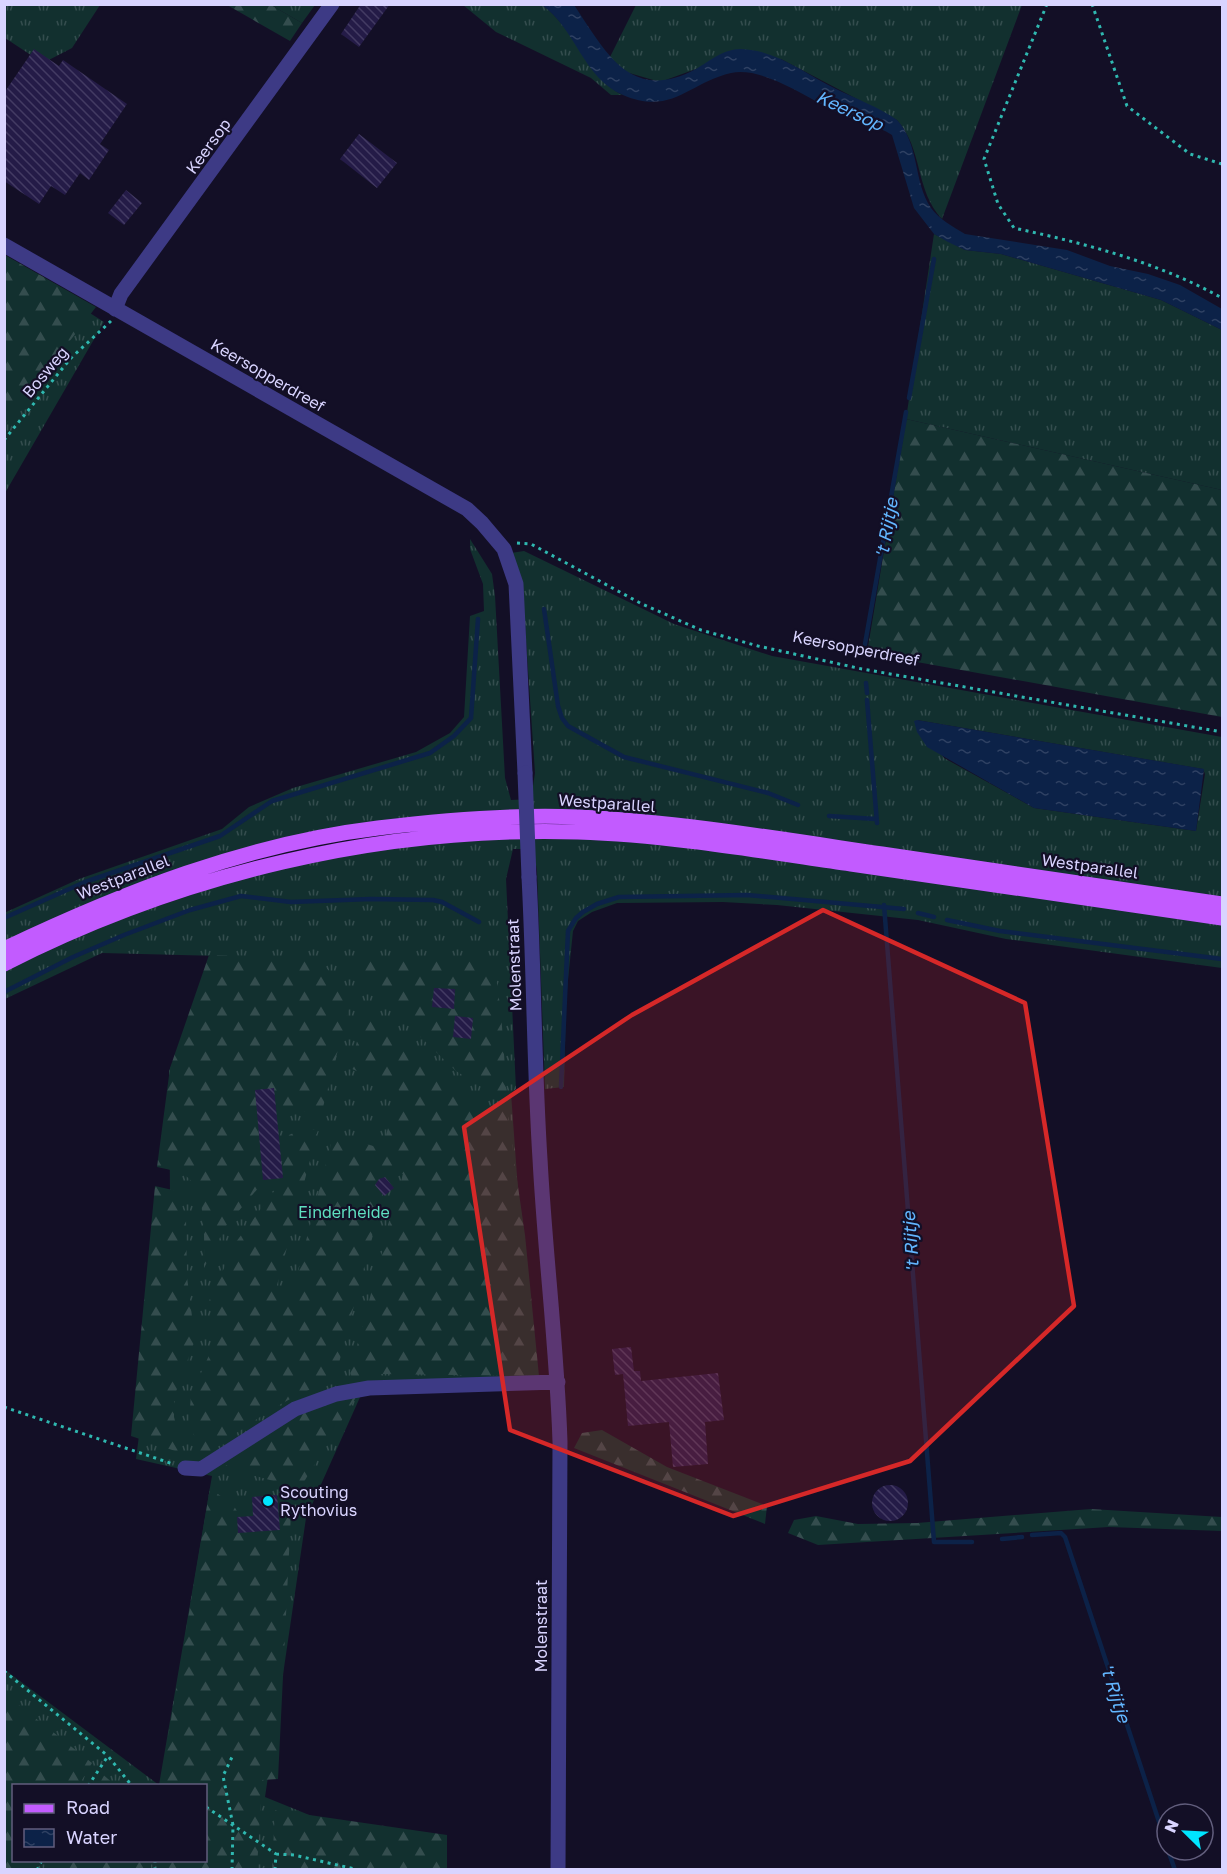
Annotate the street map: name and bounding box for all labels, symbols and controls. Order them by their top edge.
water label: Keersop [813,85,889,136]
street label: Keersop [181,114,235,178]
street label: Keersopperdreef [207,334,329,416]
street label: Bosweg [18,342,72,402]
water label: 't Rijtje [870,495,902,560]
street label: Keersopperdreef [791,626,921,670]
street label: Westparallel [558,790,656,816]
street label: Westparallel [1040,849,1140,883]
street label: Westparallel [74,850,172,904]
street label: Molenstraat [502,918,526,1012]
park label: Einderheide [298,1202,390,1222]
water label: 't Rijtje [897,1209,923,1273]
place label: Scouting Rythovius [280,1482,357,1520]
marker: Scouting Rythovius [261,1494,275,1508]
street label: Molenstraat [531,1580,551,1672]
water label: 't Rijtje [1096,1661,1136,1727]
legend [12,1784,207,1862]
text: Road [66,1796,110,1818]
north arrow [1155,1802,1215,1862]
text: N [1160,1816,1183,1836]
text: Water [66,1826,117,1848]

